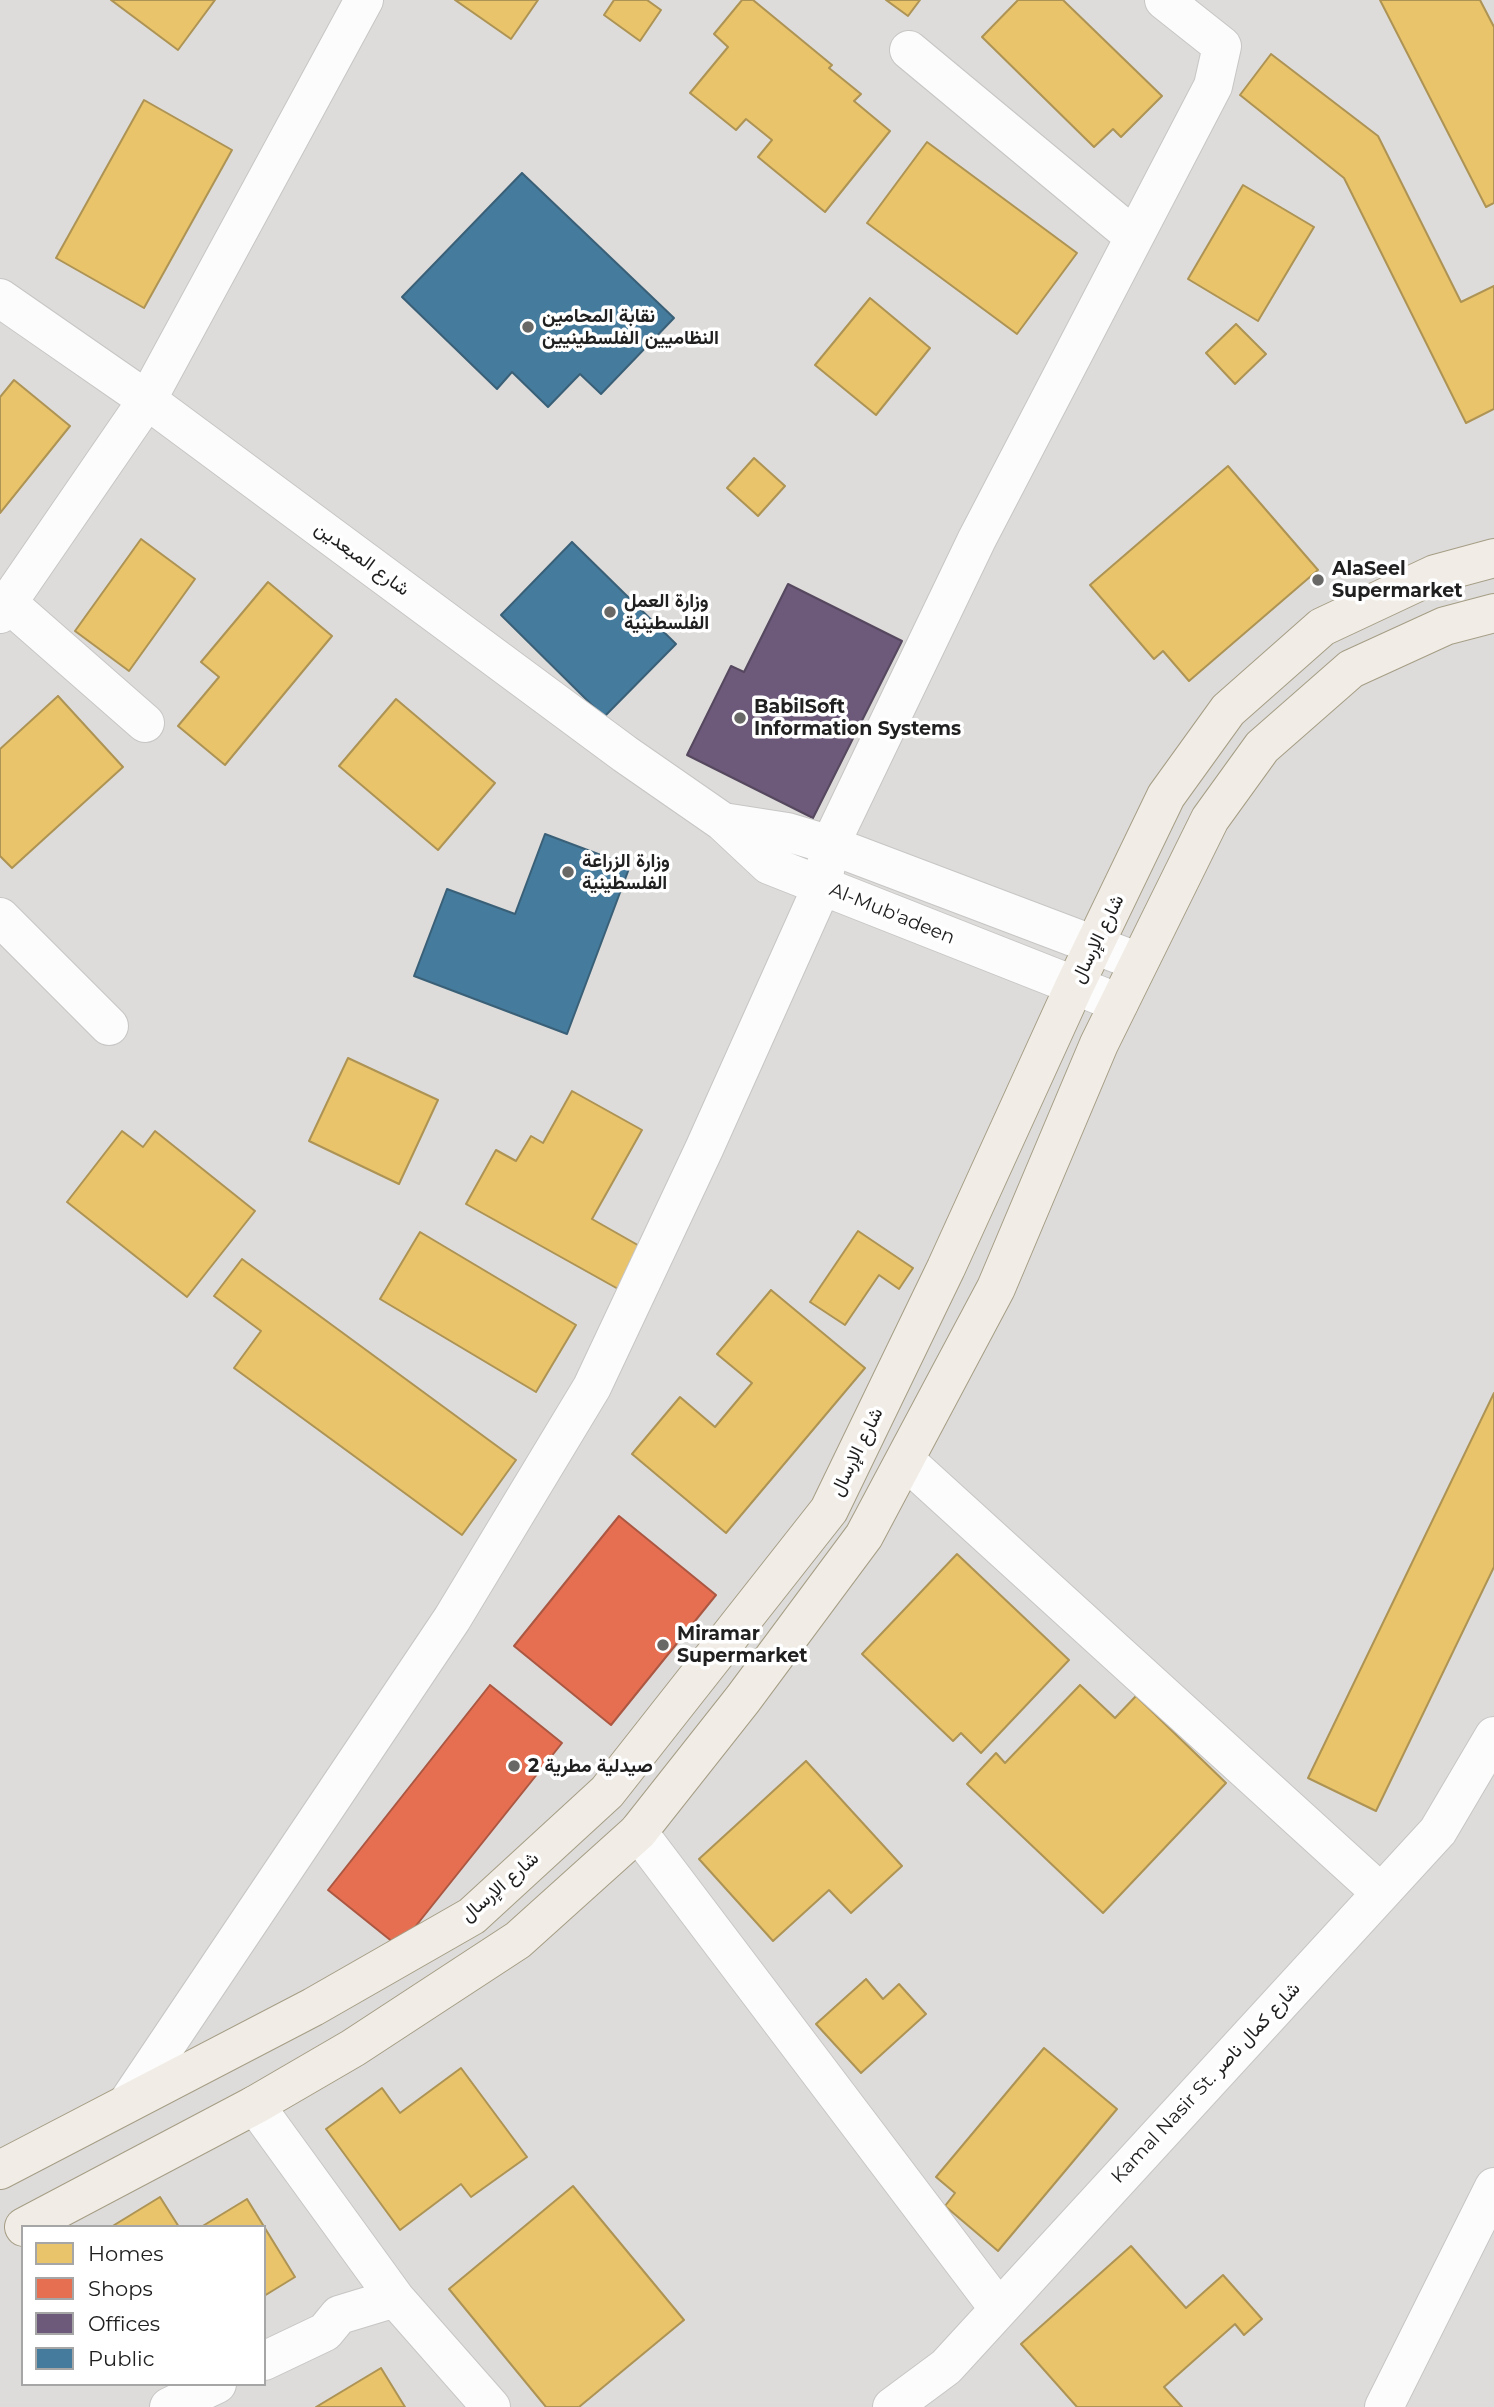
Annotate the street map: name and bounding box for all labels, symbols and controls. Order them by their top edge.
place label: نقابة المحامين النظاميين الفلسطينيين [542,305,719,349]
marker: نقابة المحامين النظاميين الفلسطينيين [520,319,536,335]
street label: شارع المبعدين [310,517,414,601]
place label: AlaSeel Supermarket [1332,558,1462,602]
marker: AlaSeel Supermarket [1310,572,1326,588]
place label: وزارة العمل الفلسطينية [624,590,709,634]
marker: وزارة العمل الفلسطينية [602,604,618,620]
place label: BabilSoft Information Systems [754,696,961,740]
marker: BabilSoft Information Systems [732,710,748,726]
place label: وزارة الزراعة الفلسطينية [582,850,670,894]
marker: وزارة الزراعة الفلسطينية [560,864,576,880]
street label: Al-Mub'adeen [826,878,958,950]
street label: شارع الإرسال [1067,891,1129,987]
street label: شارع الإرسال [826,1404,888,1500]
place label: Miramar Supermarket [677,1623,807,1667]
marker: Miramar Supermarket [655,1637,671,1653]
place label: صيدلية مطرية 2 [528,1755,653,1777]
marker: صيدلية مطرية 2 [506,1758,522,1774]
street label: شارع الإرسال [456,1847,544,1927]
street label: Kamal Nasir St. شارع كمال ناصر [1107,1978,1305,2188]
legend [21,2225,266,2386]
text: Homes [88,2241,163,2266]
text: Shops [88,2276,153,2301]
text: Offices [88,2311,160,2336]
text: Public [88,2346,155,2371]

